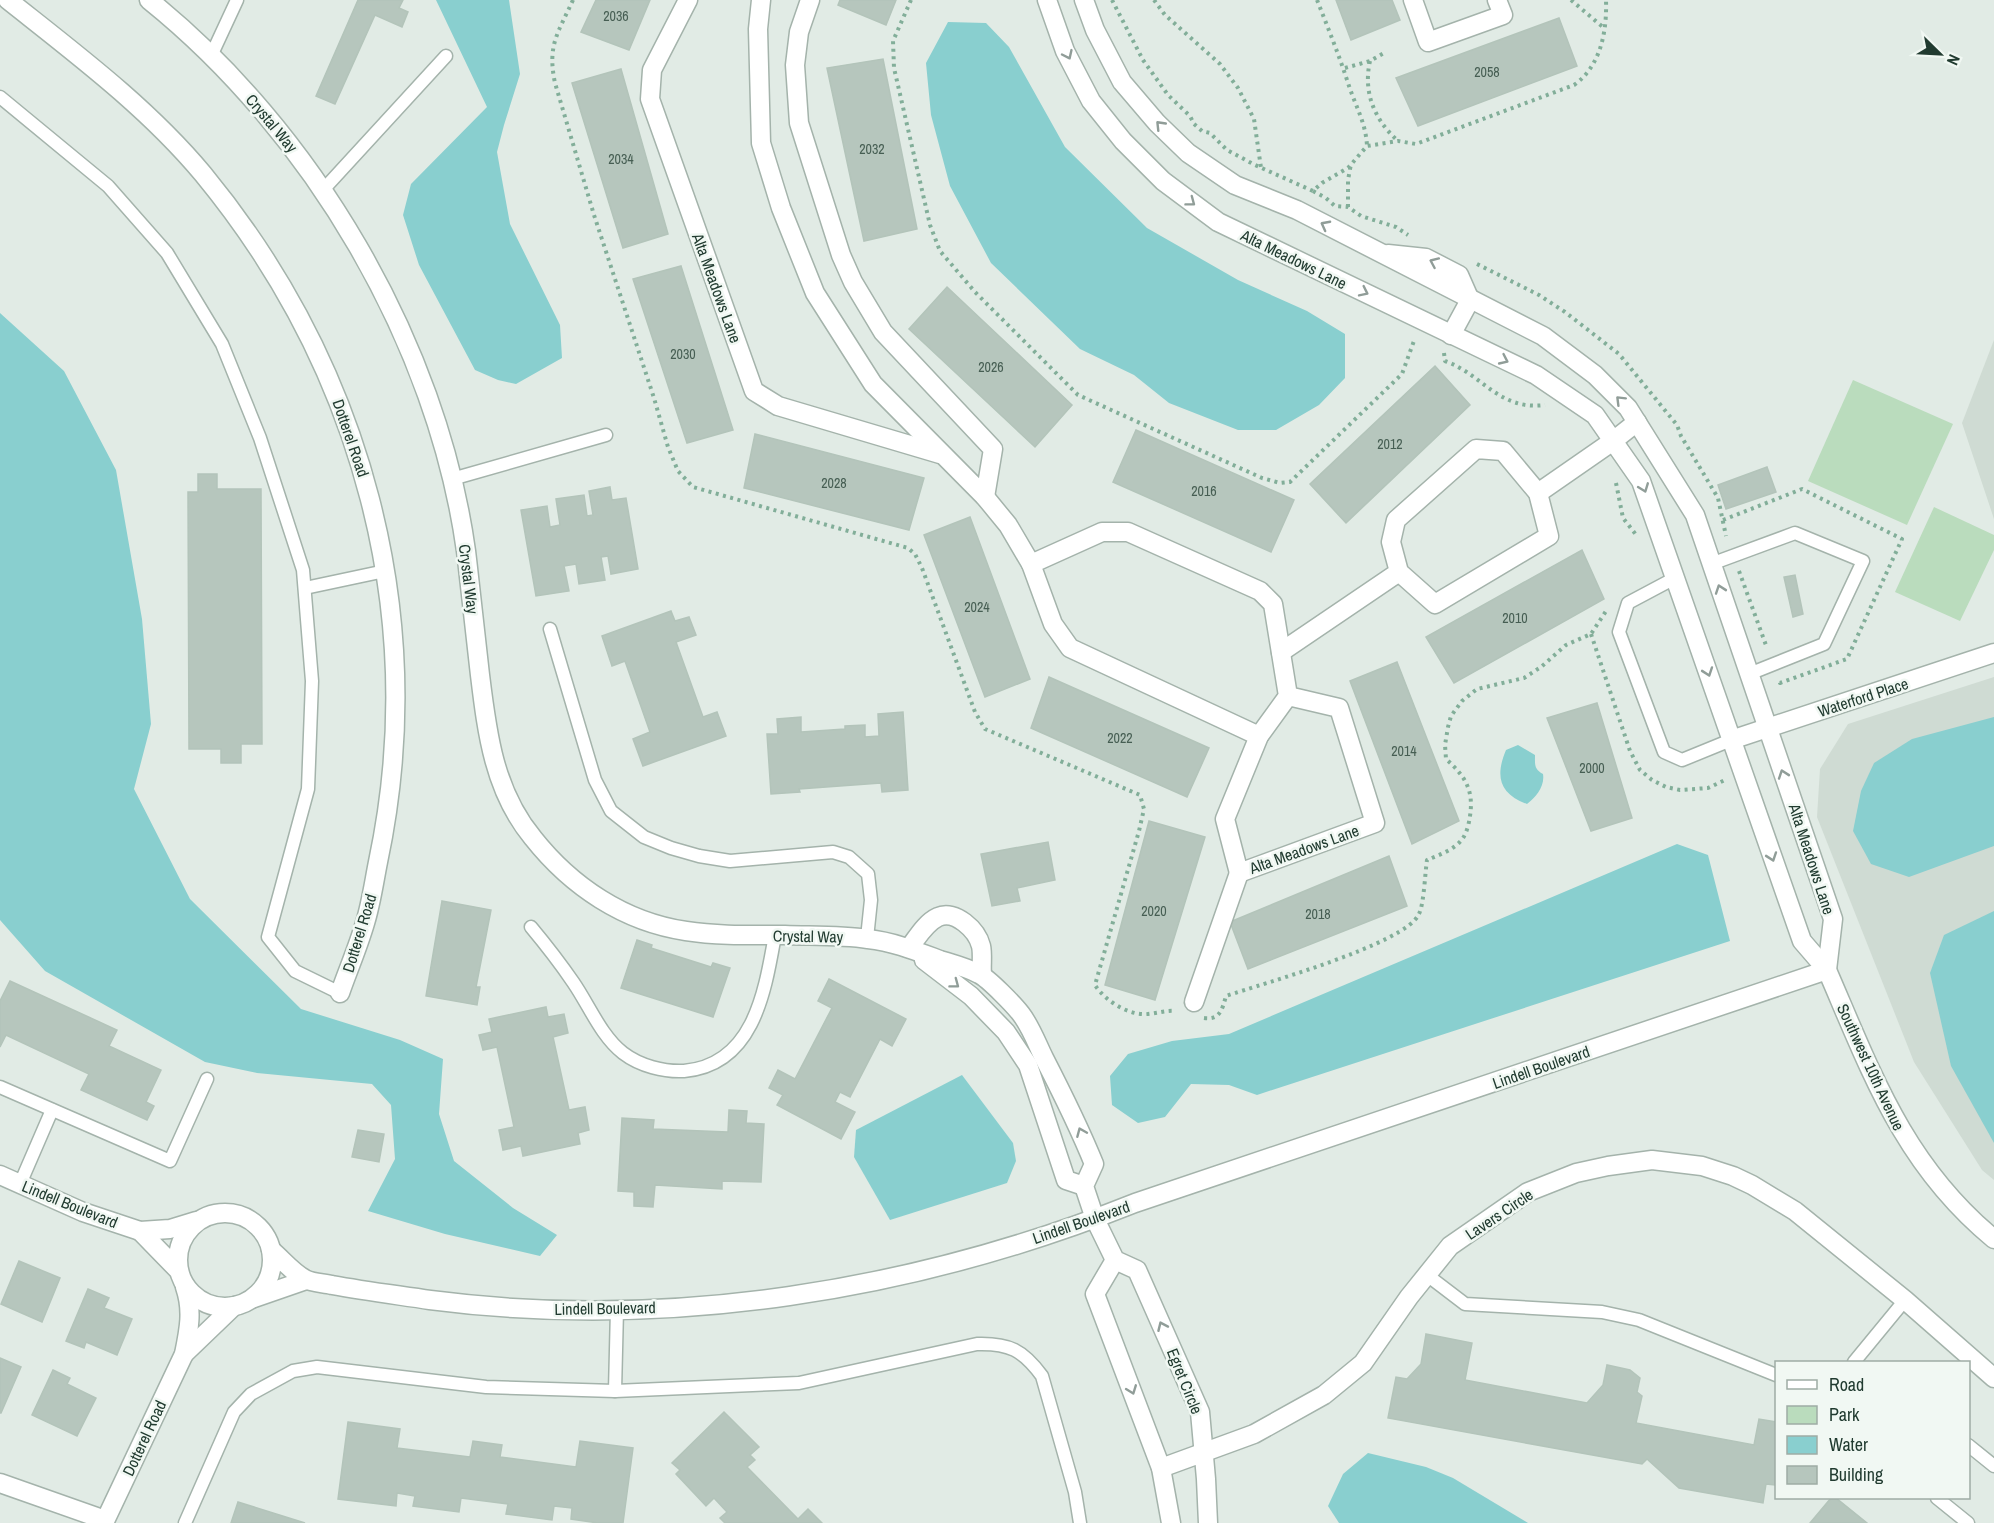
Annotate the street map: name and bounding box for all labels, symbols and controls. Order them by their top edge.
house number: 2036 [603,7,629,25]
north arrow [1910,24,1970,84]
one-way arrow [1060,48,1072,59]
text: N [1942,51,1966,69]
house number: 2058 [1474,63,1500,81]
street label: Crystal Way [241,89,303,157]
one-way arrow [1156,121,1167,131]
house number: 2032 [859,140,885,158]
house number: 2034 [608,150,634,168]
one-way arrow [1185,195,1196,206]
one-way arrow [1321,221,1331,232]
street label: Alta Meadows Lane [1236,223,1351,294]
street label: Alta Meadows Lane [687,229,747,346]
one-way arrow [1429,257,1440,269]
one-way arrow [1357,285,1368,297]
house number: 2030 [670,345,696,363]
one-way arrow [1497,353,1508,365]
house number: 2026 [978,358,1004,376]
street label: Dotterel Road [327,396,375,480]
one-way arrow [1616,397,1627,408]
house number: 2012 [1377,435,1403,453]
house number: 2028 [821,474,847,492]
house number: 2016 [1191,482,1217,500]
one-way arrow [1637,482,1649,493]
street label: Crystal Way [454,543,484,616]
one-way arrow [1715,584,1728,595]
house number: 2024 [964,598,990,616]
house number: 2010 [1502,609,1528,627]
one-way arrow [1701,667,1714,677]
street label: Waterford Place [1815,672,1911,722]
house number: 2022 [1107,729,1133,747]
house number: 2014 [1391,742,1417,760]
house number: 2000 [1579,759,1605,777]
one-way arrow [1778,769,1791,780]
street label: Alta Meadows Lane [1783,800,1840,917]
street label: Alta Meadows Lane [1245,819,1362,879]
one-way arrow [1765,851,1778,862]
street label: Dotterel Road [337,891,381,975]
house number: 2020 [1141,902,1167,920]
house number: 2018 [1305,905,1331,923]
street label: Crystal Way [773,924,844,948]
one-way arrow [948,977,959,988]
street label: Southwest 10th Avenue [1832,1000,1910,1134]
street label: Lindell Boulevard [1489,1040,1593,1094]
one-way arrow [1076,1127,1088,1138]
street label: Lindell Boulevard [19,1175,121,1233]
street label: Lavers Circle [1461,1183,1537,1245]
street label: Lindell Boulevard [1029,1195,1133,1249]
street label: Lindell Boulevard [554,1296,656,1320]
one-way arrow [1157,1321,1169,1332]
street label: Egret Circle [1162,1345,1208,1417]
legend [1775,1361,1970,1499]
text: Road [1829,1372,1864,1397]
one-way arrow [1125,1384,1137,1395]
street label: Dotterel Road [117,1397,171,1479]
text: Park [1829,1402,1860,1427]
text: Water [1829,1432,1868,1457]
text: Building [1829,1462,1884,1487]

